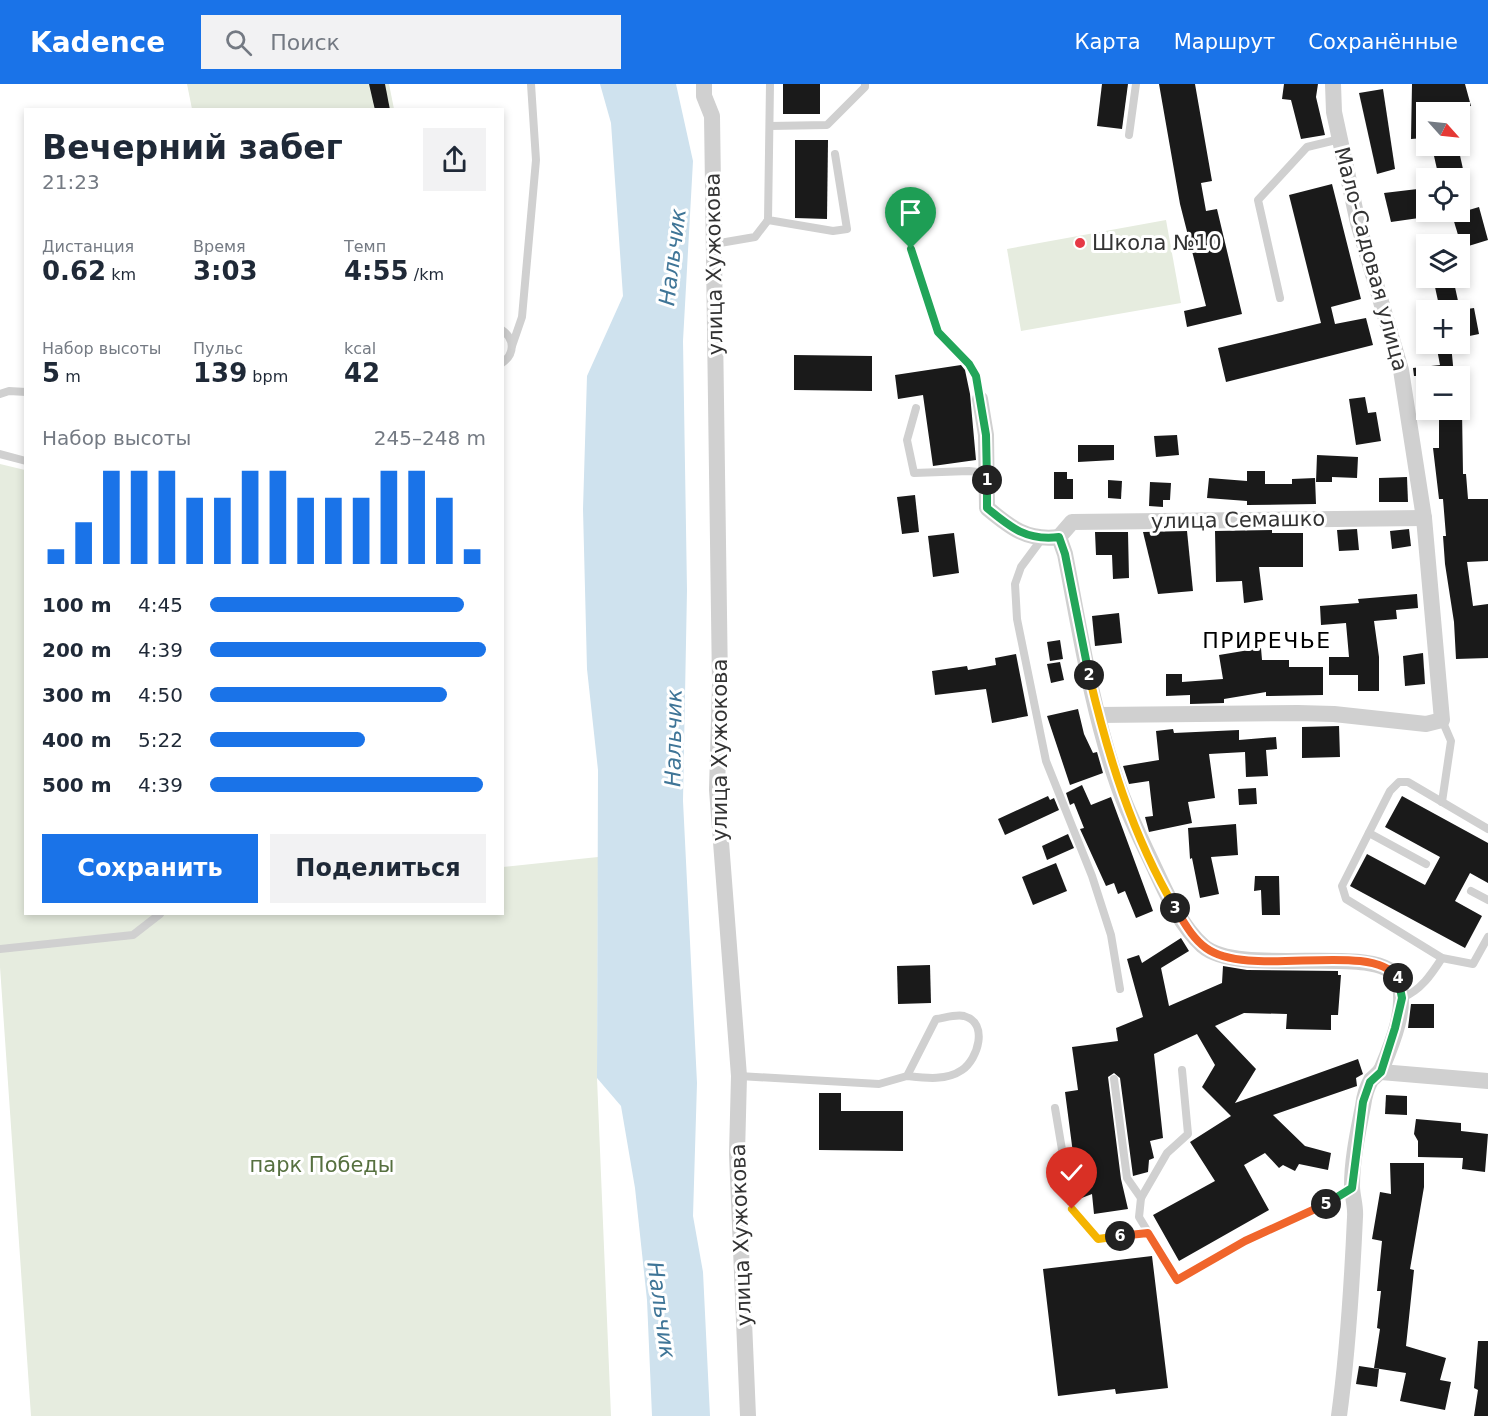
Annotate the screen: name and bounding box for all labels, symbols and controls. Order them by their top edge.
search box [201,15,621,69]
text: Kadence [30,26,165,59]
icon: search [222,26,255,59]
text: Поиск [270,30,340,55]
text: Карта [1075,30,1141,54]
text: Маршрут [1174,30,1275,54]
text: Сохранённые [1308,30,1458,54]
north arrow [1416,102,1470,156]
map controls [1416,102,1470,420]
text: Вечерний забег [42,128,343,167]
button: share [423,128,486,191]
street label: Мало-Садовая улица [1330,144,1412,374]
button: locate [1416,168,1470,222]
text: 21:23 [42,170,100,194]
street label: улица Хужокова [700,172,728,356]
pin [885,187,936,249]
icon: arrive [894,196,927,229]
water label: Нальчик [654,206,691,307]
place label: Школа №10 [1092,231,1222,255]
button: layers [1416,234,1470,288]
marker: Школа №10 [1073,236,1087,250]
text: Дистанция [42,237,134,256]
text: Время [193,237,246,256]
text: Темп [344,237,386,256]
text: 0.62 [42,256,106,286]
text: 3:03 [193,256,258,286]
text: 4:55 [344,256,409,286]
text: km [106,265,136,284]
text: /km [409,265,444,284]
button: + [1416,300,1470,354]
text: Набор высоты [42,339,161,358]
text: Пульс [193,339,243,358]
text: kcal [344,339,376,358]
text: 5 [42,358,60,388]
text: 139 [193,358,247,388]
text: 42 [344,358,380,388]
button: − [1416,366,1470,420]
text: m [60,367,81,386]
text: bpm [247,367,288,386]
text: Набор высоты [42,426,191,450]
text: 245–248 m [374,426,486,450]
pin: 1 [972,465,1002,495]
text: 1 [981,470,993,489]
street label: улица Семашко [1151,506,1325,534]
text: 100 m [42,593,112,617]
text: 4:45 [138,593,183,617]
district label: ПРИРЕЧЬЕ [1202,628,1332,653]
text: 200 m [42,638,112,662]
text: 4:39 [138,638,183,662]
street label: улица Хужокова [708,659,732,841]
pin: 2 [1074,660,1104,690]
text: 2 [1083,665,1095,684]
text: 300 m [42,683,112,707]
text: 4:50 [138,683,183,707]
water label: Нальчик [660,688,687,787]
text: 400 m [42,728,112,752]
text: 5:22 [138,728,183,752]
text: 500 m [42,773,112,797]
text: 4:39 [138,773,183,797]
button: Сохранить [42,834,258,903]
button: Поделиться [270,834,486,903]
pin: 3 [1160,893,1190,923]
text: 3 [1169,898,1181,917]
pin: 4 [1383,963,1413,993]
text: 4 [1392,968,1404,987]
street label: улица Хужокова [726,1143,756,1327]
pin [1046,1147,1097,1209]
park label: парк Победы [250,1153,394,1177]
icon: check [1055,1156,1088,1189]
pin: 5 [1311,1189,1341,1219]
text: 5 [1320,1194,1332,1213]
pin: 6 [1105,1221,1135,1251]
text: 6 [1114,1226,1126,1245]
water label: Нальчик [642,1260,681,1361]

